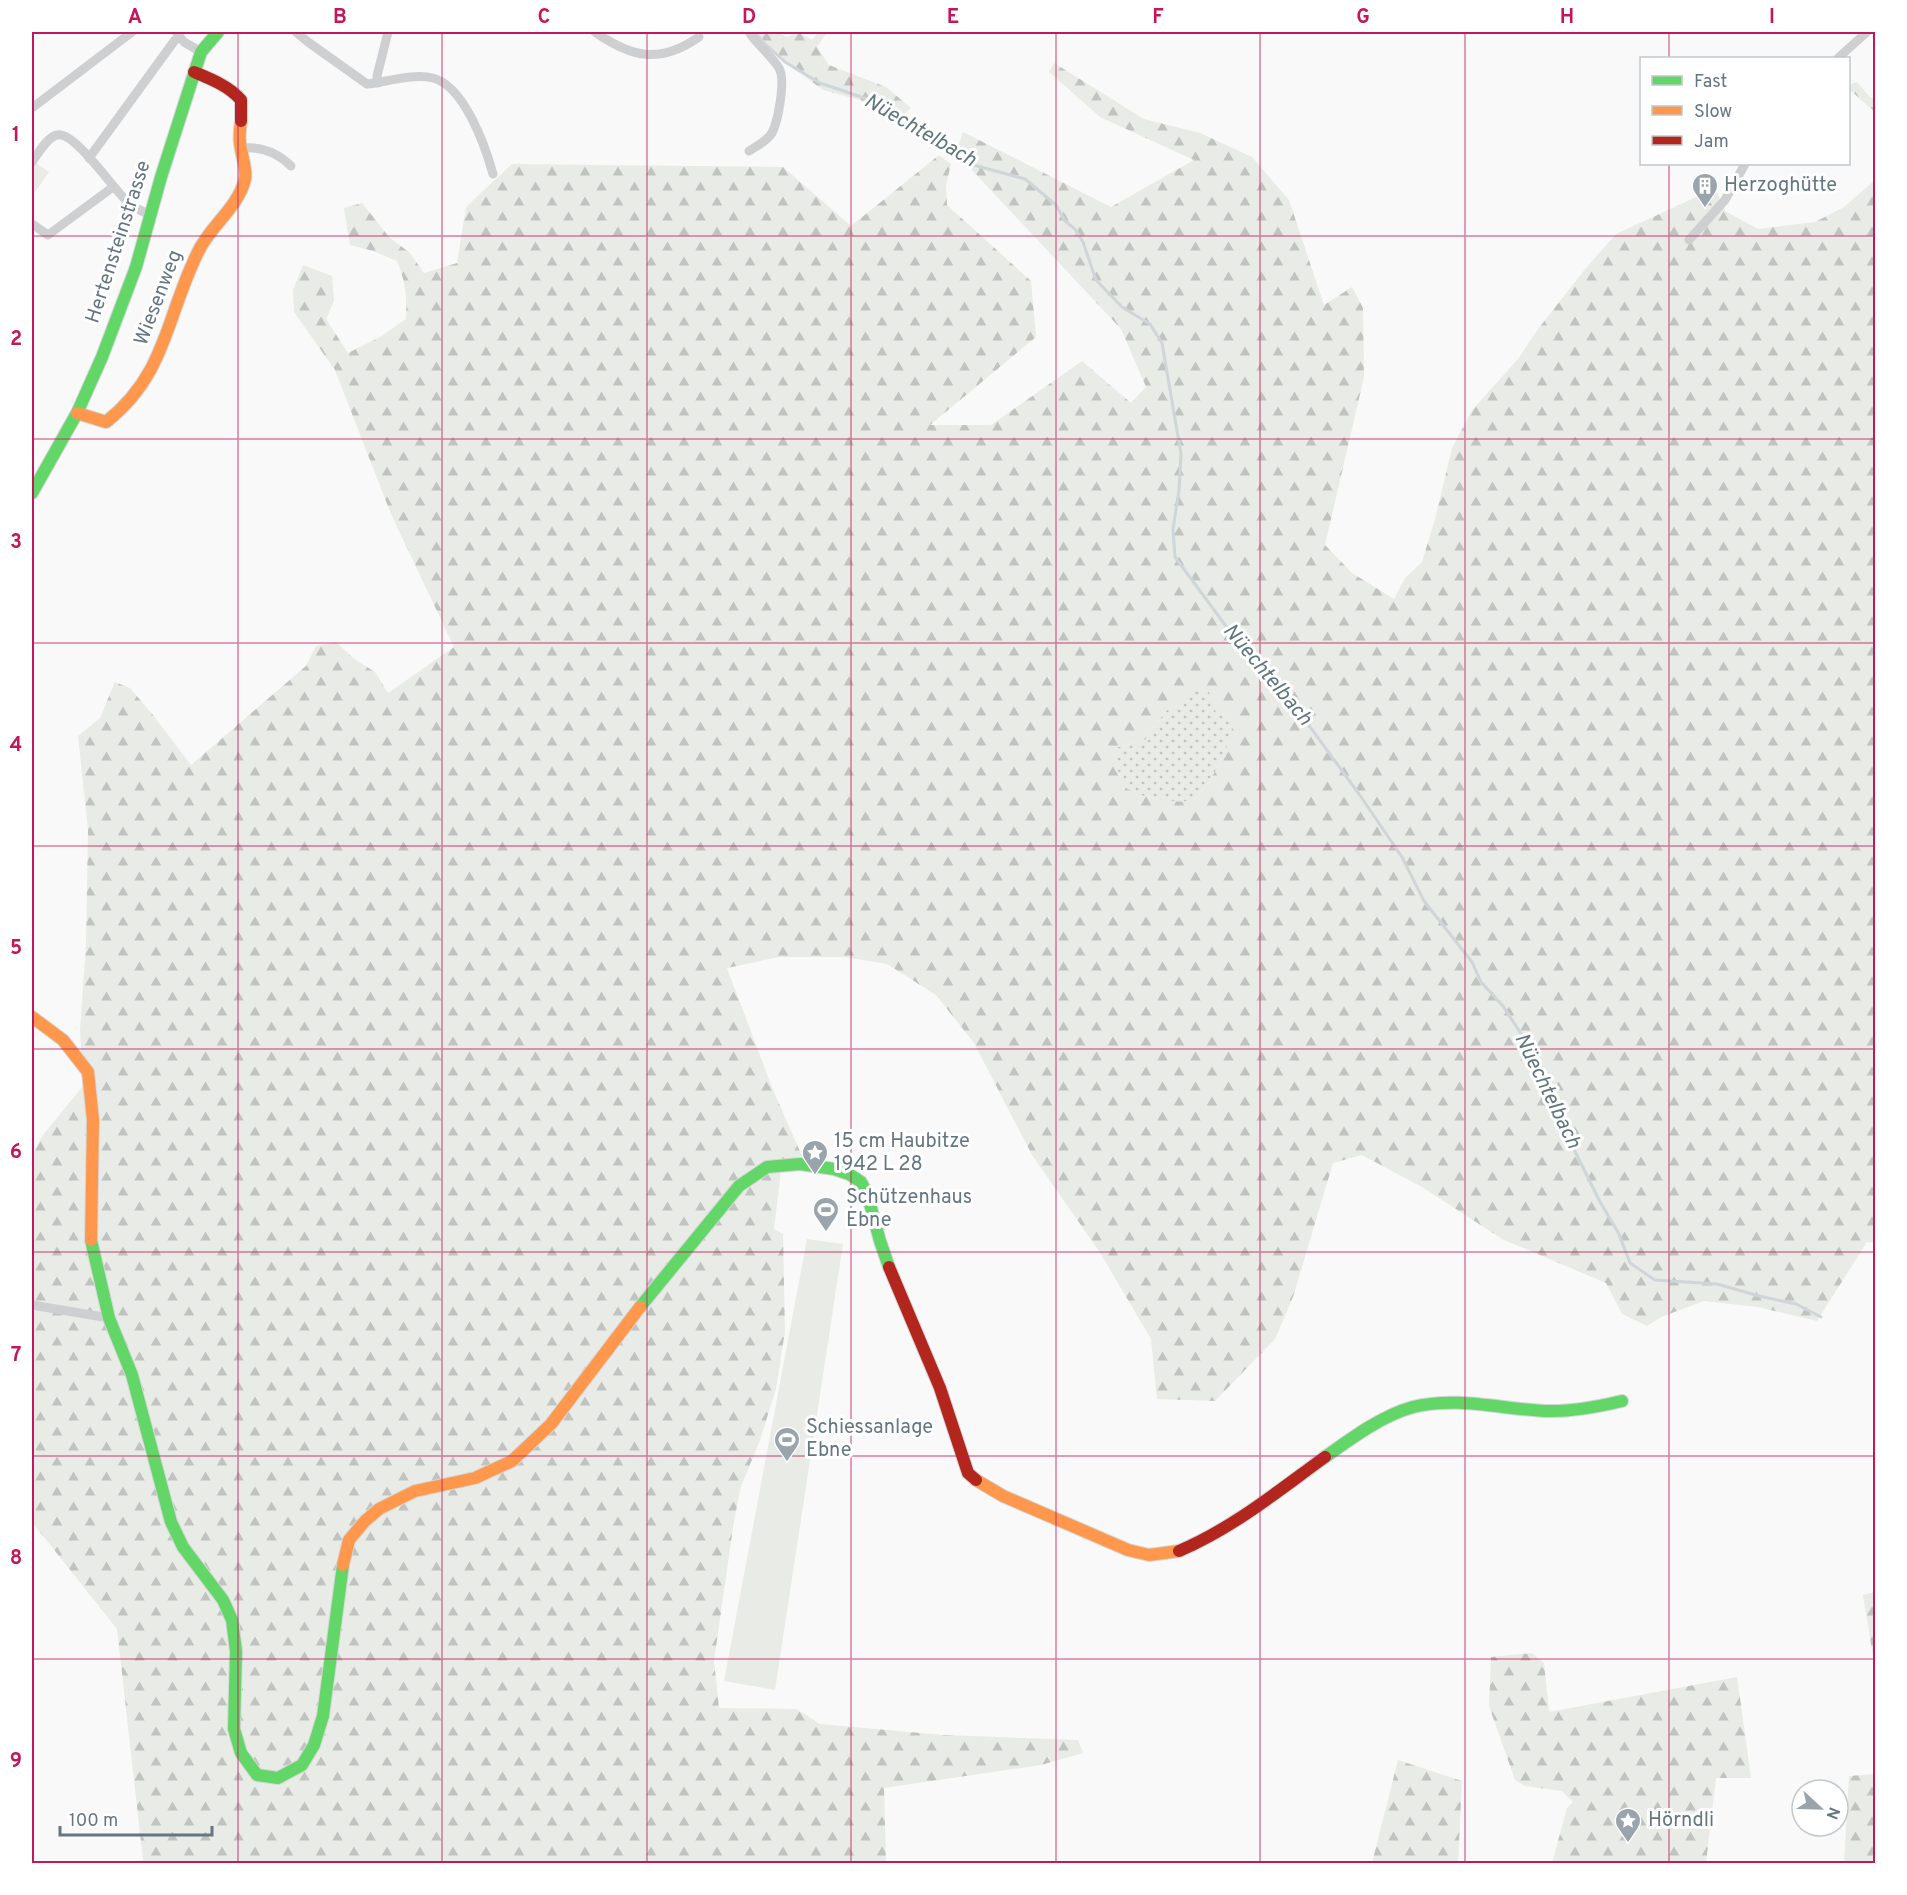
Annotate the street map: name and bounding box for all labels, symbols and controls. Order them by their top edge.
text: A [128,5,142,31]
text: B [333,5,347,31]
text: C [538,5,550,31]
text: D [742,5,756,31]
text: E [947,5,959,31]
text: F [1152,5,1164,31]
text: G [1356,5,1370,31]
text: H [1560,5,1574,31]
text: I [1769,5,1775,31]
legend [1640,57,1850,165]
text: Fast [1694,71,1727,94]
water label: Nüechtelbach [859,88,981,174]
text: Slow [1694,101,1732,124]
text: 1 [12,123,20,149]
text: Jam [1694,131,1729,154]
street label: Hertensteinstrasse [80,157,158,327]
building icon: Herzoghütte [1690,171,1720,209]
place label: Herzoghütte [1724,173,1837,199]
street label: Wiesenweg [129,247,189,349]
text: 2 [10,327,22,353]
text: 3 [10,530,22,556]
water label: Nüechtelbach [1216,618,1318,732]
text: 4 [10,733,22,759]
text: 5 [10,936,22,962]
water label: Nüechtelbach [1507,1029,1587,1154]
place label: 15 cm Haubitze 1942 L 28 [834,1129,970,1178]
place icon: 15 cm Haubitze 1942 L 28 [800,1138,830,1176]
text: 6 [10,1140,22,1166]
place label: Schützenhaus Ebne [846,1185,972,1234]
sports icon: Schützenhaus Ebne [811,1195,841,1233]
text: 7 [11,1343,21,1369]
place label: Schiessanlage Ebne [806,1415,933,1464]
sports icon: Schiessanlage Ebne [772,1425,802,1463]
text: 8 [10,1546,22,1572]
text: 9 [10,1749,22,1775]
north arrow [1790,1778,1850,1838]
scale bar [60,1799,212,1837]
text: N [1821,1804,1843,1822]
place icon: Hörndli [1613,1806,1643,1844]
place label: Hörndli [1648,1808,1714,1834]
text: 100 m [69,1810,118,1833]

